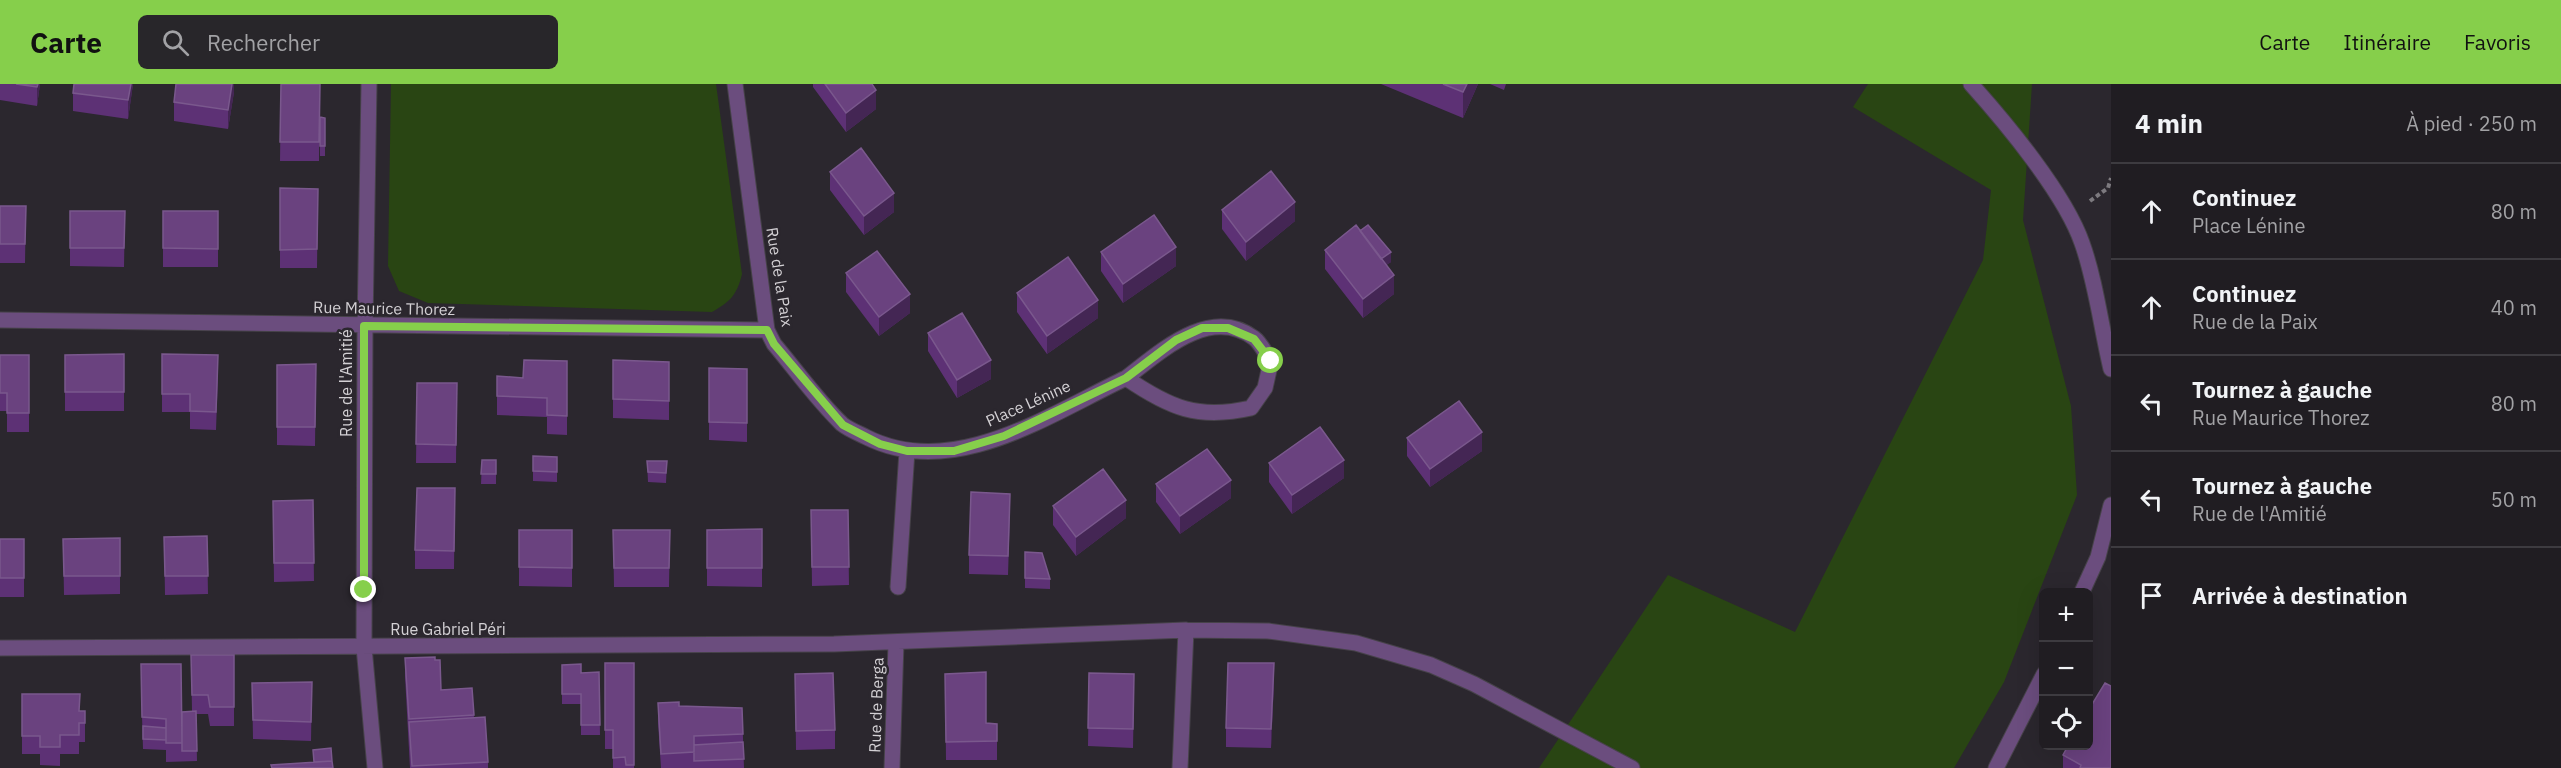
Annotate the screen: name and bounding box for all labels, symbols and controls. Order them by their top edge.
search box [138,15,558,69]
text: Carte [30,24,102,61]
icon: search [159,26,192,59]
text: Rechercher [207,28,320,57]
text: Carte [2259,28,2310,56]
text: Itinéraire [2343,28,2431,56]
text: Favoris [2464,28,2531,56]
text: 4 min [2135,106,2203,140]
text: À pied · 250 m [2406,110,2537,137]
text: Continuez [2192,183,2296,212]
icon: ahead [2135,195,2168,228]
text: 80 m [2491,198,2537,225]
text: Place Lénine [2192,212,2305,239]
street label: Rue de la Paix [762,226,798,328]
text: Continuez [2192,279,2296,308]
icon: ahead [2135,291,2168,324]
text: 40 m [2491,294,2537,321]
street label: Rue Maurice Thorez [313,297,455,319]
text: Rue de la Paix [2192,308,2318,335]
street label: Rue de l'Amitié [336,329,356,437]
route start [1257,347,1283,373]
street label: Place Lénine [982,375,1074,431]
text: Tournez à gauche [2192,375,2372,404]
icon: left [2135,387,2168,420]
text: 80 m [2491,390,2537,417]
text: Rue Maurice Thorez [2192,404,2370,431]
text: Tournez à gauche [2192,471,2372,500]
icon: left [2135,483,2168,516]
text: 50 m [2491,486,2537,513]
text: Rue de l'Amitié [2192,500,2327,527]
route end [350,576,376,602]
icon: arrive [2135,579,2168,612]
text: Arrivée à destination [2192,581,2408,610]
map controls [2039,588,2093,750]
button: + [2039,588,2093,642]
street label: Rue Gabriel Péri [390,619,506,639]
button: − [2039,642,2093,696]
street label: Rue de Berga [864,657,888,753]
button: locate [2039,696,2093,750]

